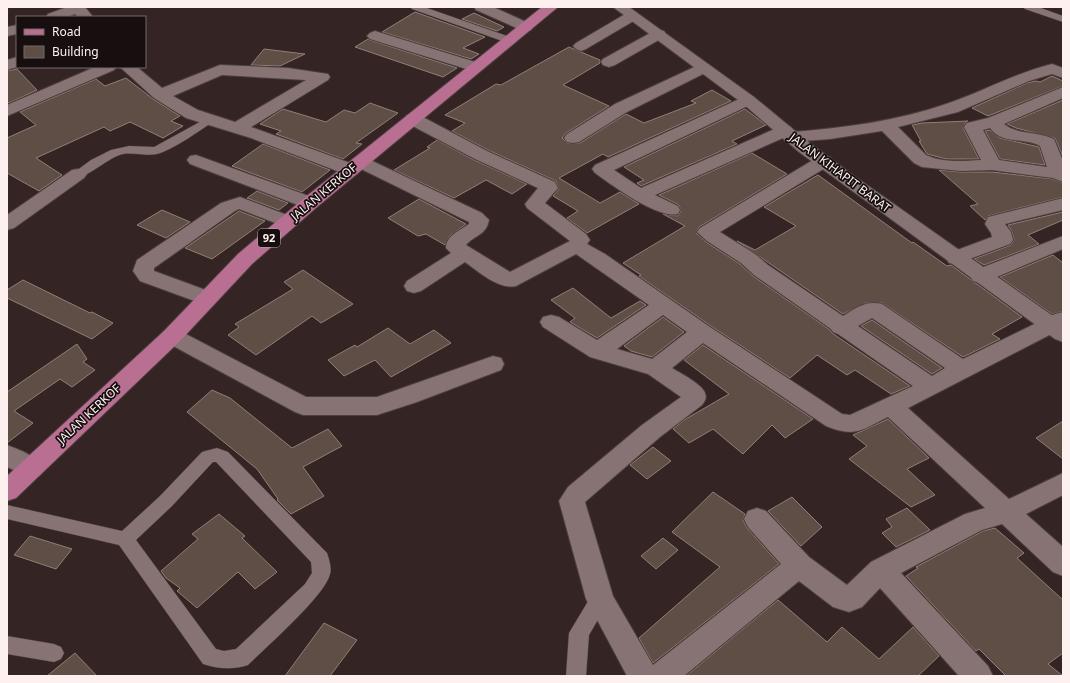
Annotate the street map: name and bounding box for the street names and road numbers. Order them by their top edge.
street label: JALAN KIHAPIT BARAT [785,128,895,217]
street label: JALAN KERKOF [286,159,360,225]
road number: 92 [258,229,280,247]
street label: JALAN KERKOF [52,380,124,448]

